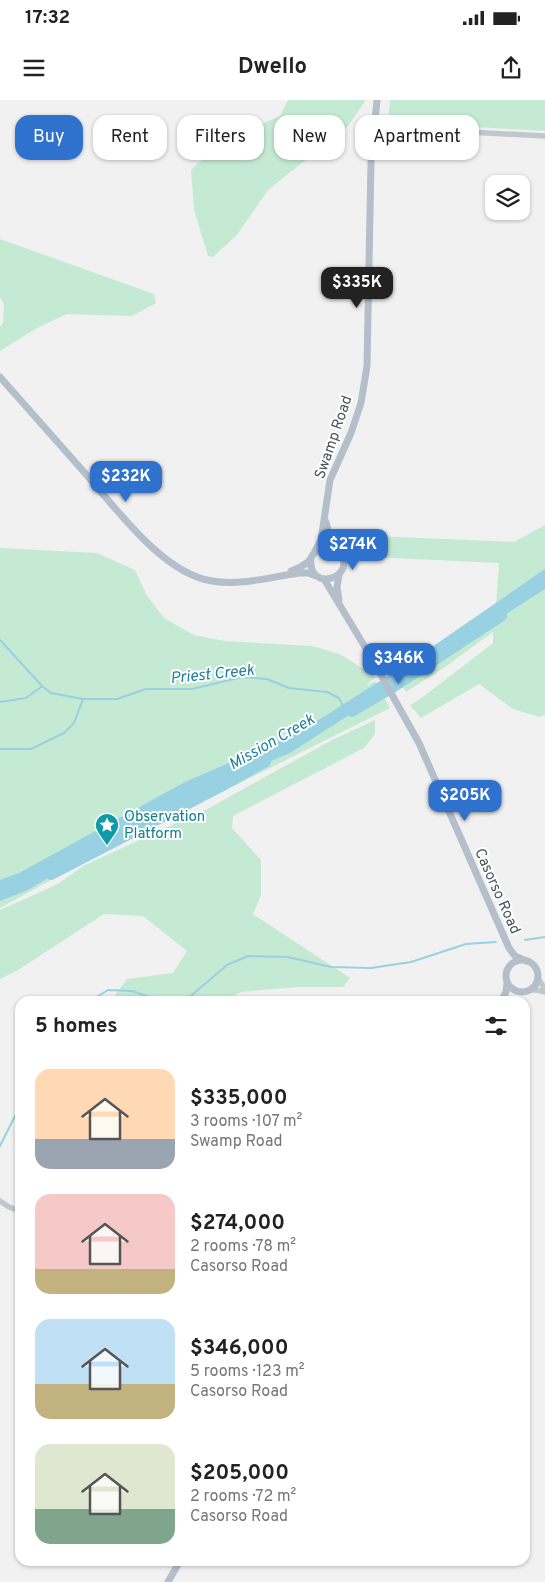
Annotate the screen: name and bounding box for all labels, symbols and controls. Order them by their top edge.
text: 17:32 [25,6,70,30]
icon: menu [20,54,48,82]
text: Dwello [238,54,307,81]
icon: share [497,54,525,82]
chip: Buy [15,115,83,160]
chip: Rent [93,115,167,160]
chip: Filters [177,115,264,160]
chip: New [274,115,345,160]
chip: Apartment [355,115,479,160]
map controls [485,175,530,220]
button: layers [485,175,530,220]
pin: $335K [322,266,392,309]
text: $335K [332,273,382,293]
street label: Swamp Road [311,393,358,482]
pin: $232K [91,460,161,503]
text: $232K [101,467,151,487]
pin: $274K [318,528,388,571]
text: $274K [329,535,377,555]
pin: $346K [364,642,434,685]
text: $346K [374,649,424,669]
water label: Priest Creek [169,661,256,689]
water label: Mission Creek [226,710,319,775]
pin: $205K [430,780,500,822]
text: $205K [439,786,491,806]
place label: Observation Platform [124,808,205,844]
place icon: Observation Platform [94,812,120,846]
street label: Casorso Road [469,846,524,937]
icon: filters [482,1012,510,1040]
text: 5 homes [35,1013,118,1040]
text: $335,000 [190,1085,288,1112]
icon: home [75,1089,135,1149]
text: 3 rooms · 107 m² [190,1112,302,1132]
text: Swamp Road [190,1132,283,1152]
text: $274,000 [190,1210,285,1237]
icon: home [75,1214,135,1274]
text: 2 rooms · 78 m² [190,1237,296,1257]
text: Casorso Road [190,1257,288,1277]
text: $346,000 [190,1335,288,1362]
icon: home [75,1339,135,1399]
text: 5 rooms · 123 m² [190,1362,305,1382]
text: Casorso Road [190,1382,288,1402]
text: $205,000 [190,1460,289,1487]
icon: home [75,1464,135,1524]
text: 2 rooms · 72 m² [190,1487,296,1507]
text: Casorso Road [190,1507,288,1527]

